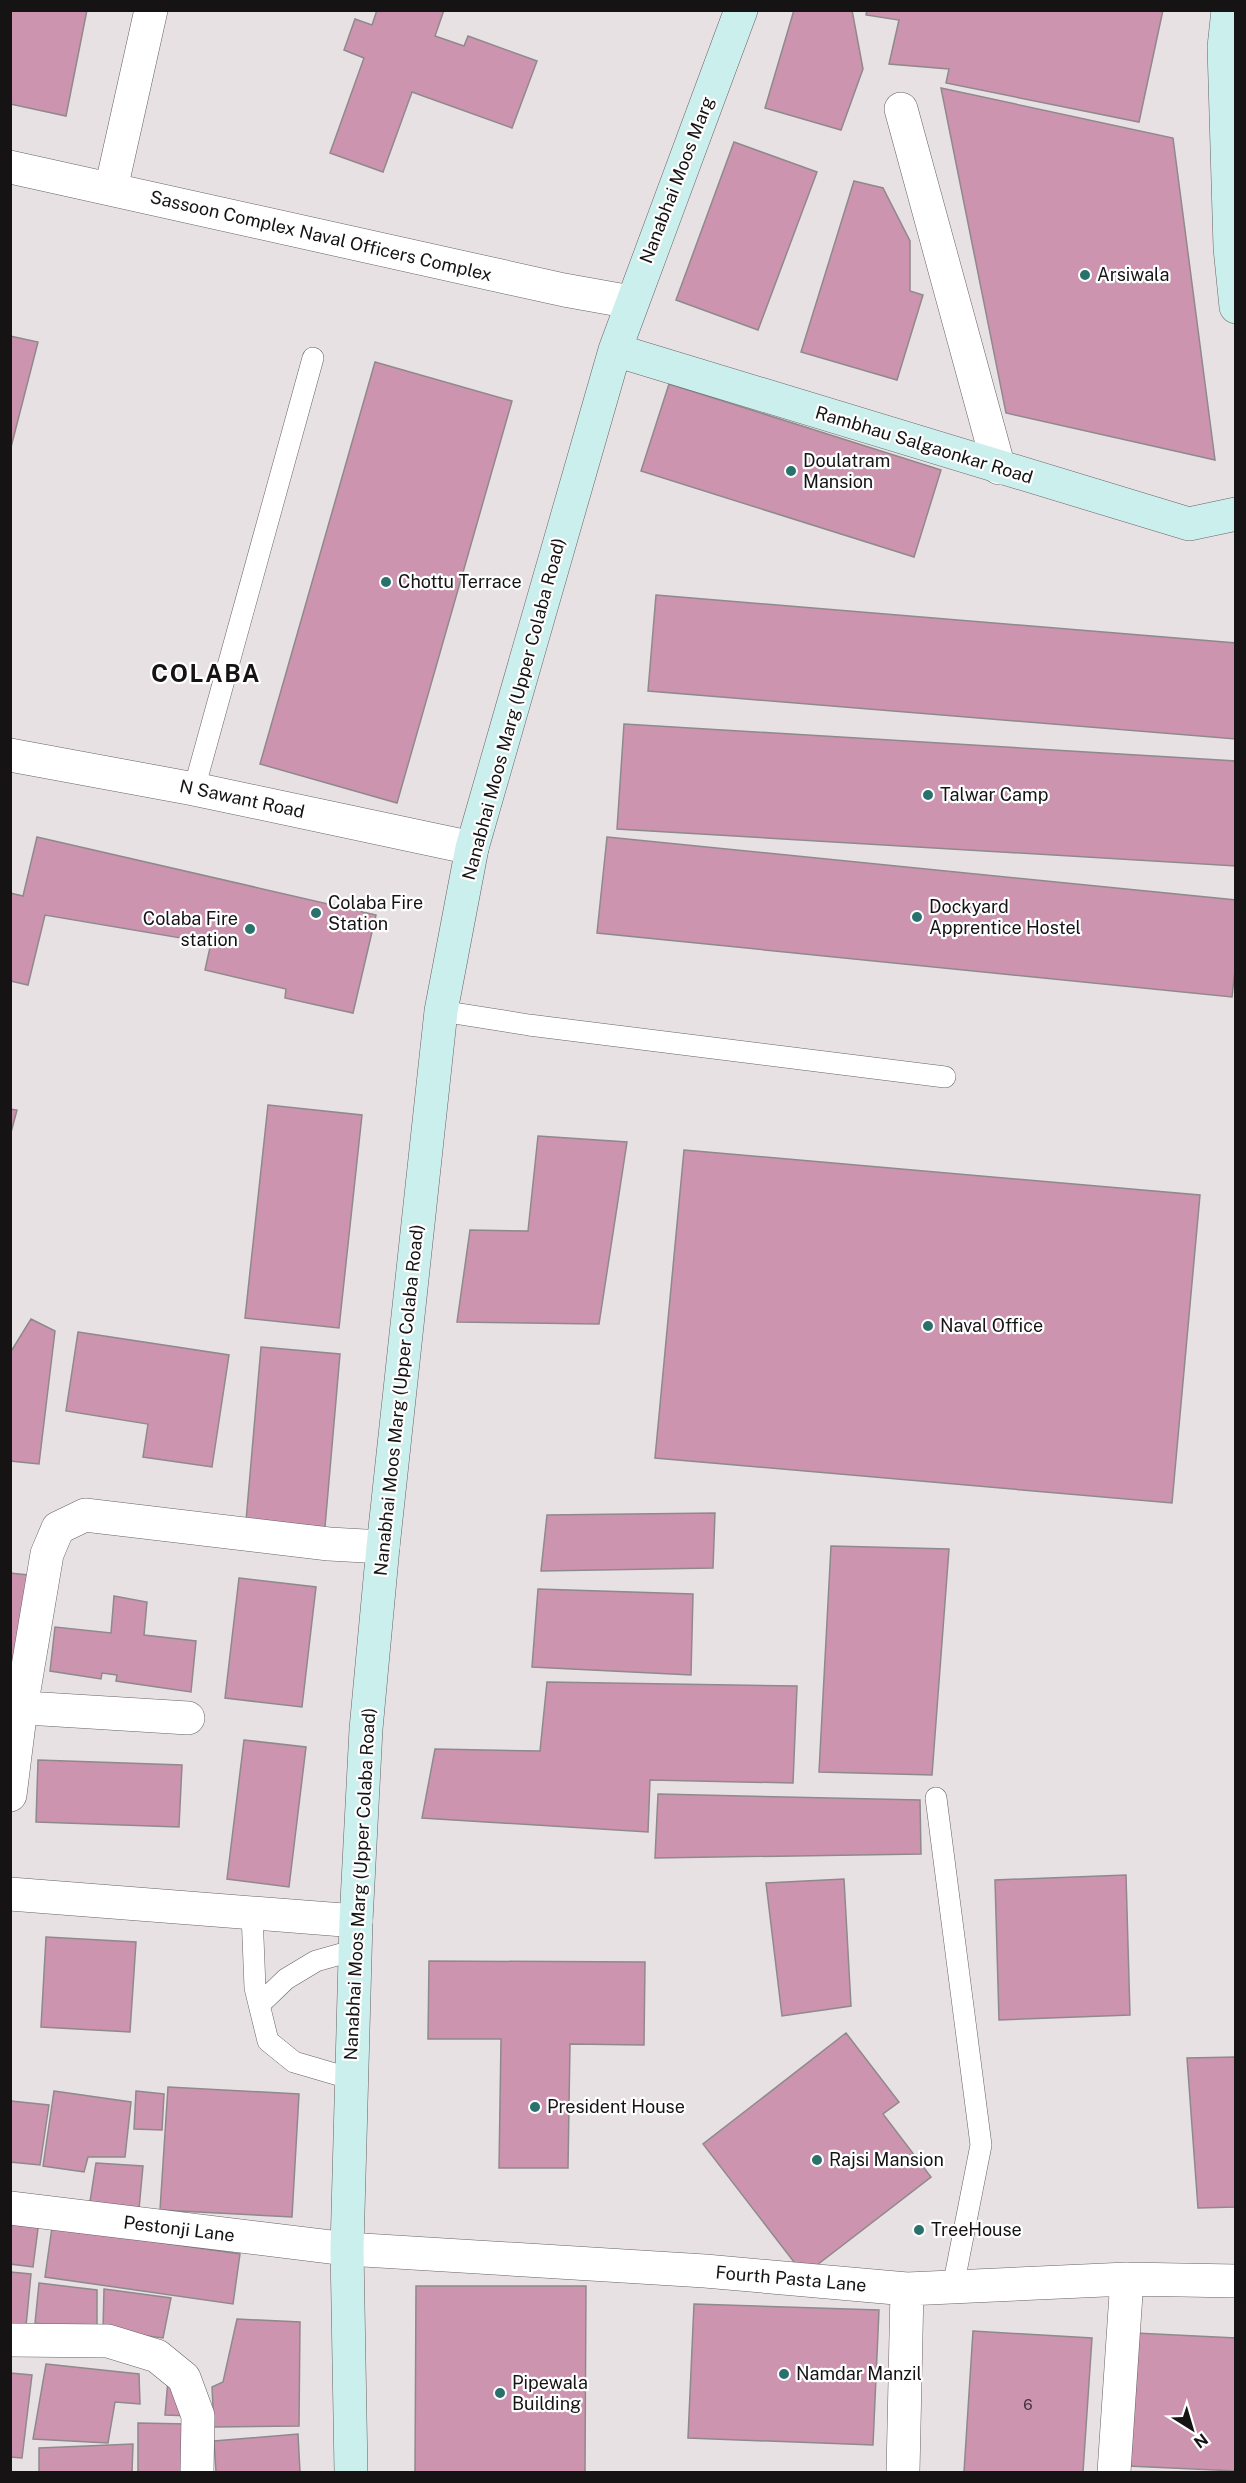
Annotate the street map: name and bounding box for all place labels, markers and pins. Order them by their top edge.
place label: Arsiwala [1097,264,1169,285]
marker: Arsiwala [1078,268,1092,282]
place label: Doulatram Mansion [803,450,890,492]
marker: Doulatram Mansion [784,464,798,478]
place label: Chottu Terrace [398,571,522,592]
marker: Chottu Terrace [379,575,393,589]
place label: Talwar Camp [940,784,1048,805]
marker: Talwar Camp [921,788,935,802]
place label: Colaba Fire Station [328,892,423,934]
place label: Dockyard Apprentice Hostel [929,896,1081,938]
marker: Colaba Fire Station [309,906,323,920]
place label: Colaba Fire station [143,908,238,950]
marker: Dockyard Apprentice Hostel [910,910,924,924]
marker: Colaba Fire station [243,922,257,936]
place label: Naval Office [940,1315,1043,1336]
marker: Naval Office [921,1319,935,1333]
place label: President House [547,2096,685,2117]
marker: President House [528,2100,542,2114]
place label: Rajsi Mansion [829,2149,944,2170]
marker: Rajsi Mansion [810,2153,824,2167]
place label: TreeHouse [931,2219,1022,2240]
marker: TreeHouse [912,2223,926,2237]
place label: Namdar Manzil [796,2363,922,2384]
marker: Namdar Manzil [777,2367,791,2381]
place label: Pipewala Building [512,2372,588,2414]
marker: Pipewala Building [493,2386,507,2400]

